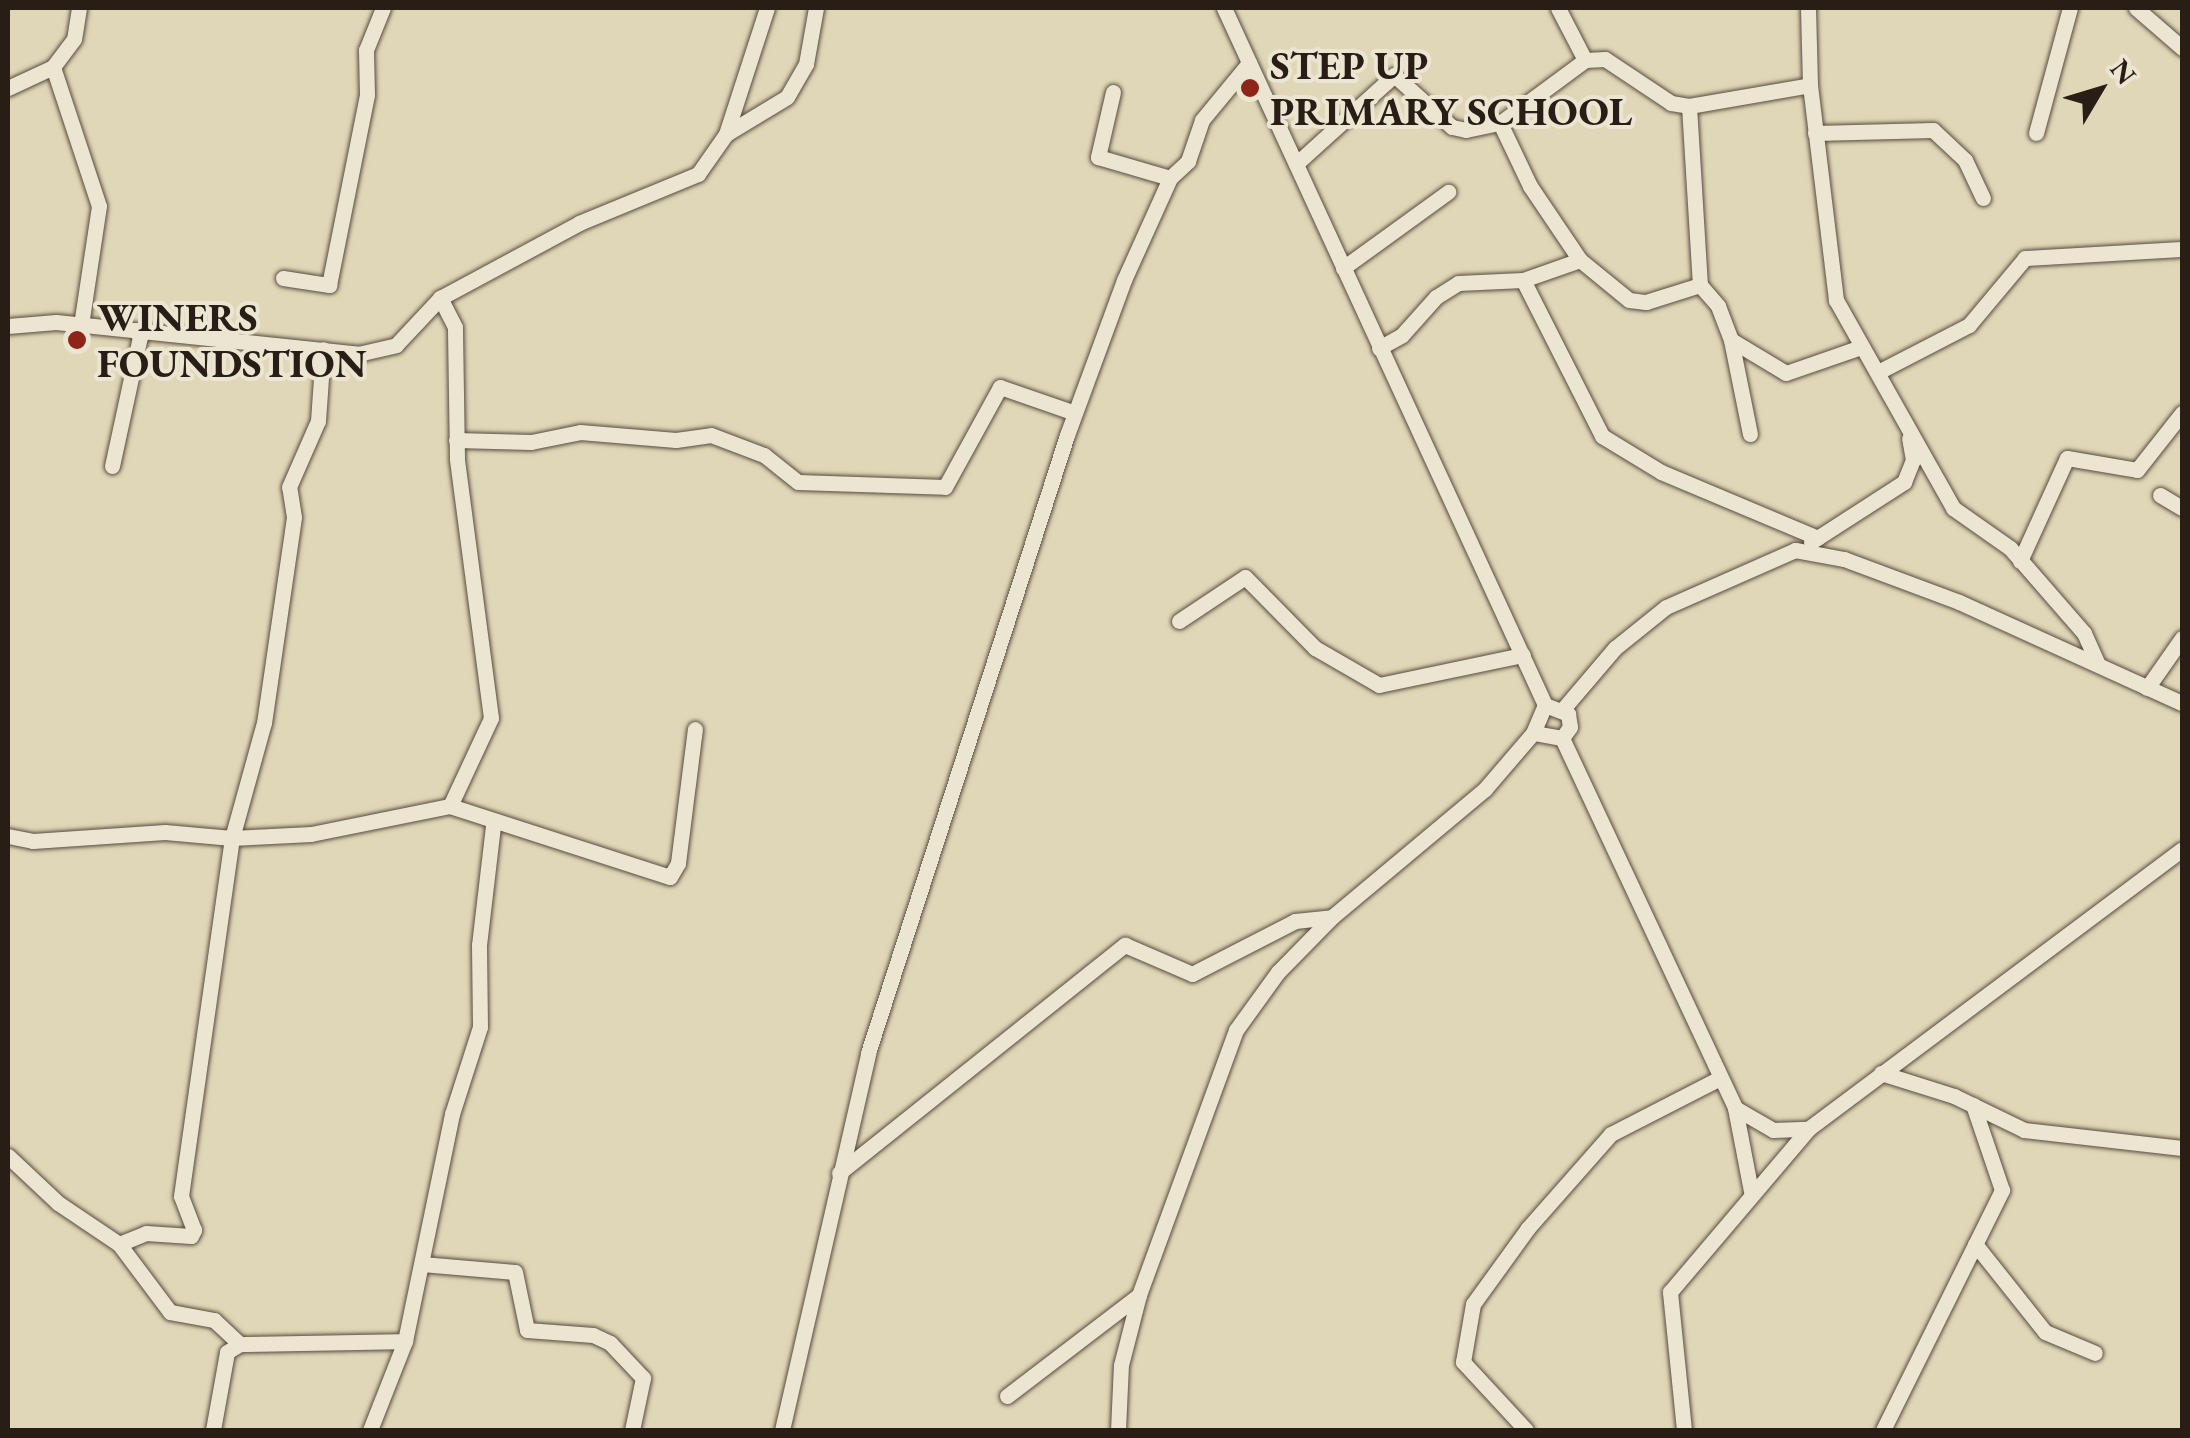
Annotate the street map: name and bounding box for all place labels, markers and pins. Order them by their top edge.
place label: STEP UP PRIMARY SCHOOL [1270,41,1632,135]
marker: STEP UP PRIMARY SCHOOL [1239,77,1261,99]
place label: WINERS FOUNDSTION [97,293,367,387]
marker: WINERS FOUNDSTION [66,329,88,351]

